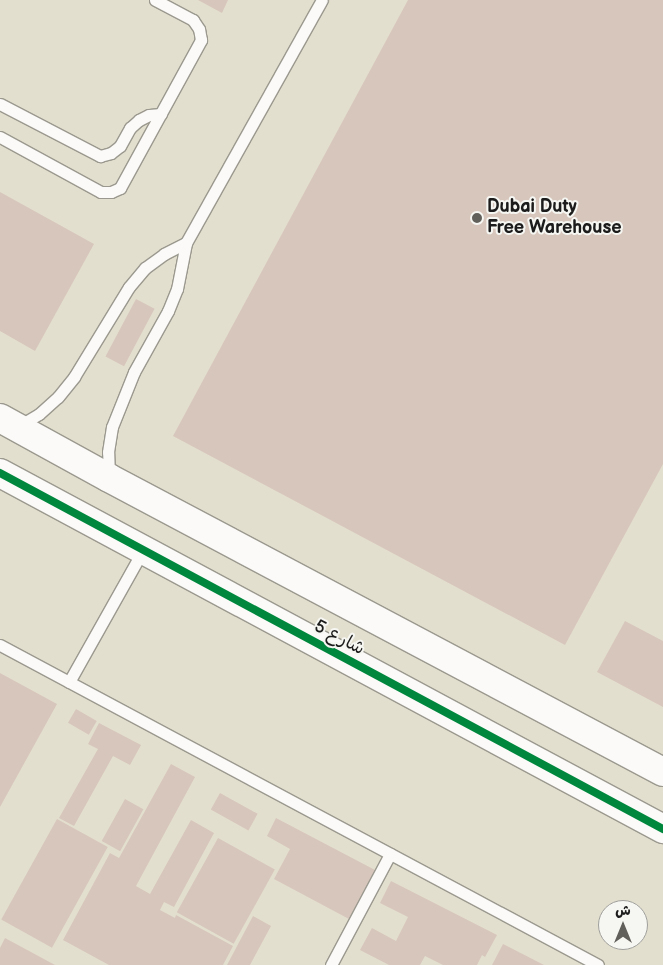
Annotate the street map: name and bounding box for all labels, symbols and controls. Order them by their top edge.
place label: Dubai Duty Free Warehouse [487,197,622,240]
marker: Dubai Duty Free Warehouse [471,212,483,224]
street label: شارع 5 [310,616,368,660]
north arrow [598,900,648,950]
text: ش [615,902,631,919]

